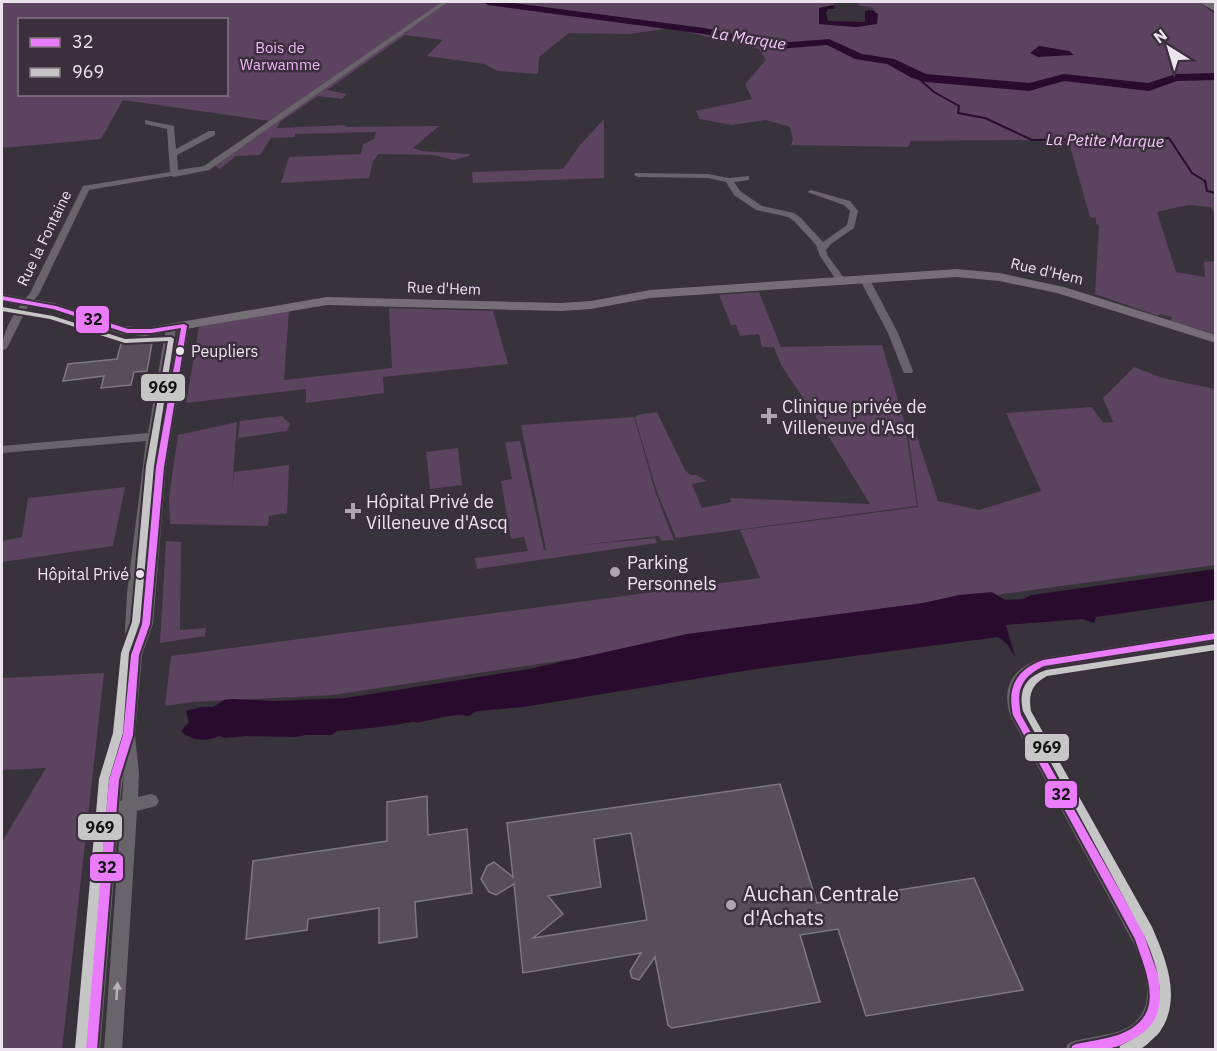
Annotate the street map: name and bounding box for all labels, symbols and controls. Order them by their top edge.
legend [18,18,228,96]
north arrow [1139,18,1199,78]
water label: La Marque [711,22,787,54]
text: N [1149,25,1171,47]
text: 32 [72,30,94,53]
park label: Bois de Warwamme [240,38,320,74]
text: 969 [72,60,104,83]
water label: La Petite Marque [1046,129,1164,151]
street label: Rue la Fontaine [13,187,75,289]
street label: Rue d'Hem [1009,253,1085,289]
street label: Rue d'Hem [407,277,481,299]
line badge: 32 [75,305,110,334]
text: 32 [83,309,103,329]
place label: Peupliers [191,341,258,361]
marker: Peupliers [174,345,186,357]
line badge: 969 [140,373,186,402]
text: 969 [149,377,177,397]
place label: Clinique privée de Villeneuve d'Asq [782,395,927,439]
marker: Clinique privée de Villeneuve d'Asq [760,407,778,425]
place label: Hôpital Privé de Villeneuve d'Ascq [366,490,508,534]
marker: Hôpital Privé de Villeneuve d'Ascq [344,502,362,520]
place label: Parking Personnels [627,551,717,595]
place label: Hôpital Privé [37,564,129,584]
marker: Parking Personnels [608,565,622,579]
marker: Hôpital Privé [134,568,146,580]
line badge: 969 [1024,733,1070,762]
text: 969 [1033,737,1061,757]
line badge: 32 [1044,780,1078,809]
text: 32 [1051,784,1071,804]
line badge: 969 [77,813,123,841]
text: 969 [86,817,114,837]
line badge: 32 [89,853,124,882]
text: 32 [97,857,117,877]
place label: Auchan Centrale d'Achats [743,879,899,931]
marker: Auchan Centrale d'Achats [724,898,738,912]
one-way arrow [112,982,122,1001]

